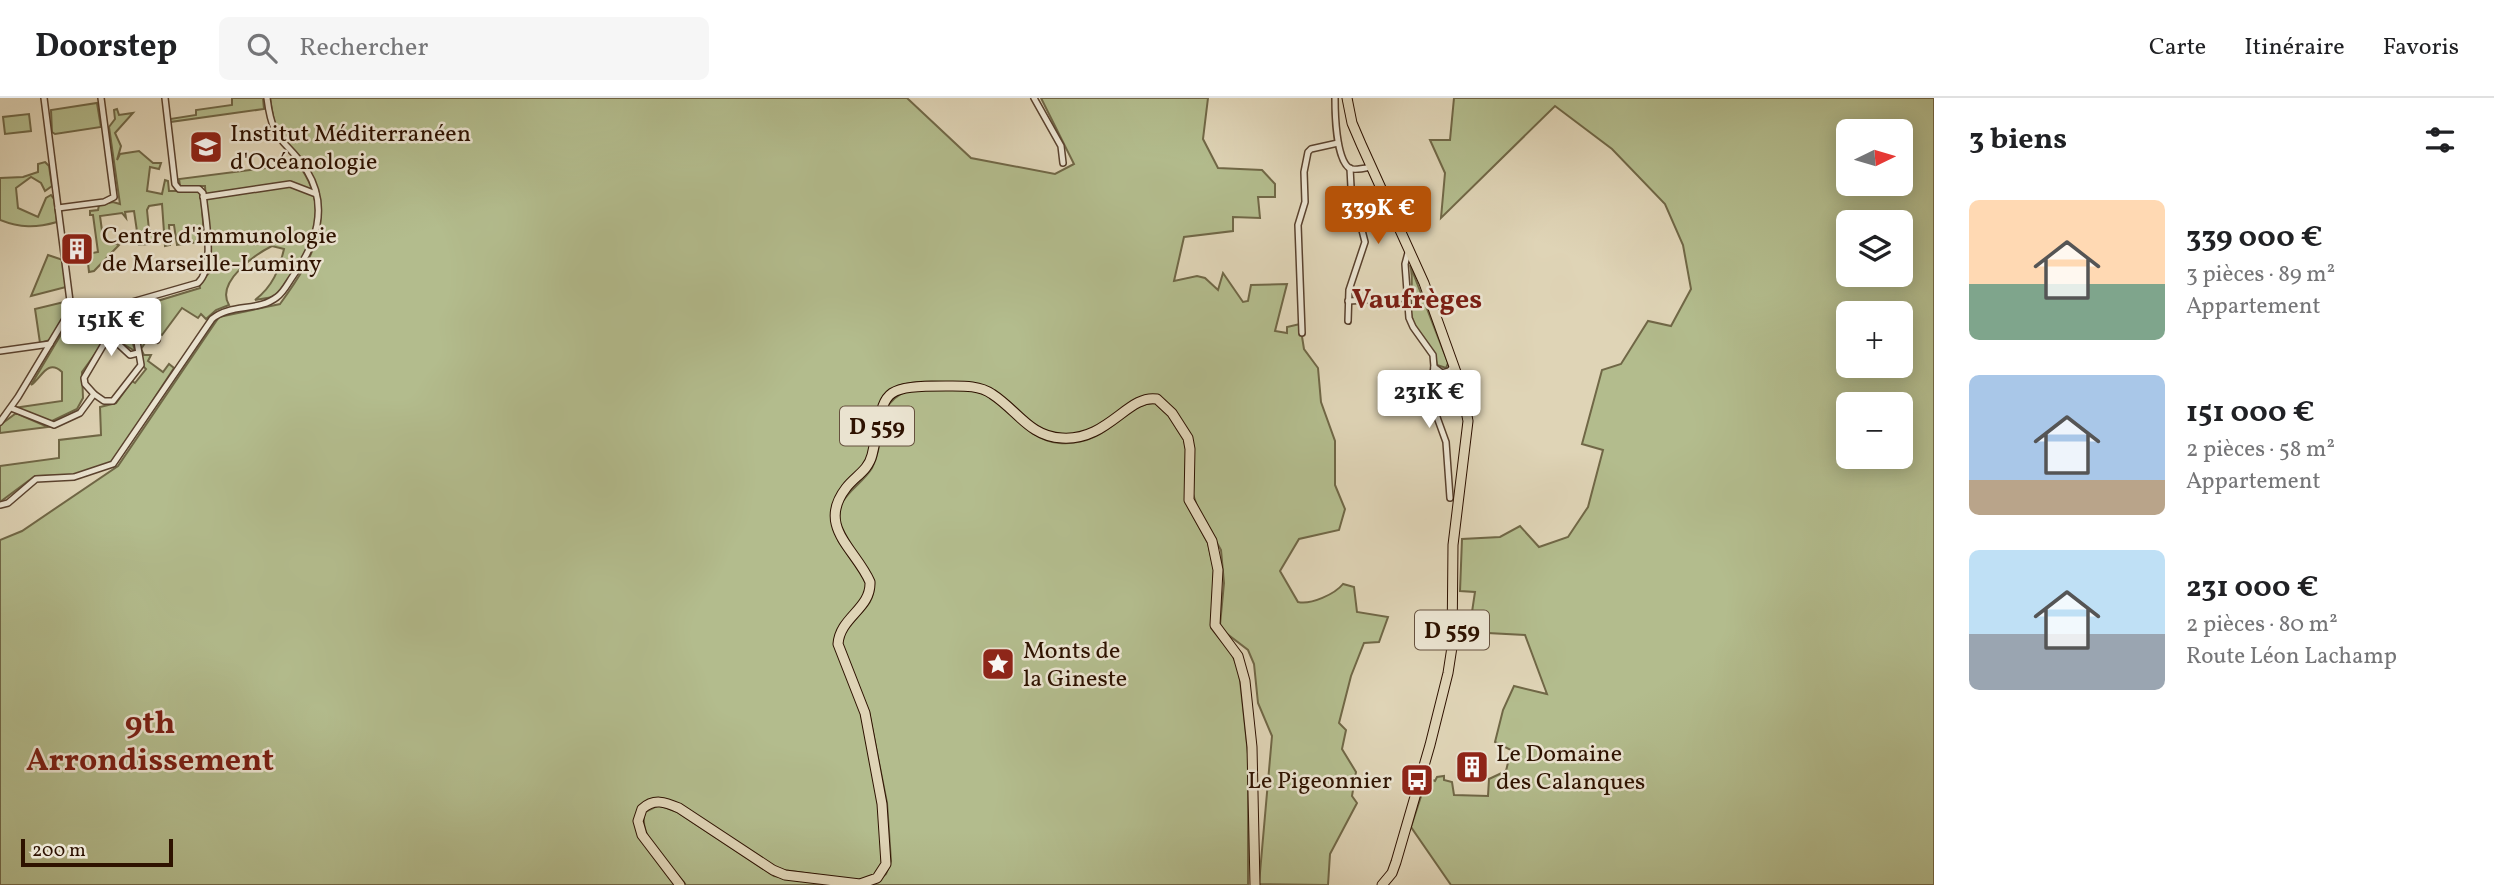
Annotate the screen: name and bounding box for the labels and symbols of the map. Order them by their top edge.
place label: Institut Méditerranéen d'Océanologie [230,118,471,180]
north arrow [1836,119,1913,196]
school or university icon: Institut Méditerranéen d'Océanologie [187,128,225,166]
pin: 339K € [1321,186,1435,246]
place label: Centre d'immunologie de Marseille-Luminy [102,220,337,282]
building icon: Centre d'immunologie de Marseille-Luminy [58,230,96,268]
district label: Vaufrèges [1352,281,1482,320]
pin: 151K € [54,299,168,358]
pin: 231K € [1372,370,1486,430]
road number: D 559 [840,406,914,446]
road number: D 559 [1415,610,1489,650]
place label: Monts de la Gineste [1023,635,1127,697]
place icon: Monts de la Gineste [979,645,1017,683]
district label: 9th Arrondissement [26,703,274,784]
place label: Le Domaine des Calanques [1496,738,1645,800]
building icon: Le Domaine des Calanques [1453,748,1491,786]
bus stop icon: Le Pigeonnier [1398,761,1436,799]
place label: Le Pigeonnier [1247,765,1392,799]
scale bar [21,836,173,868]

